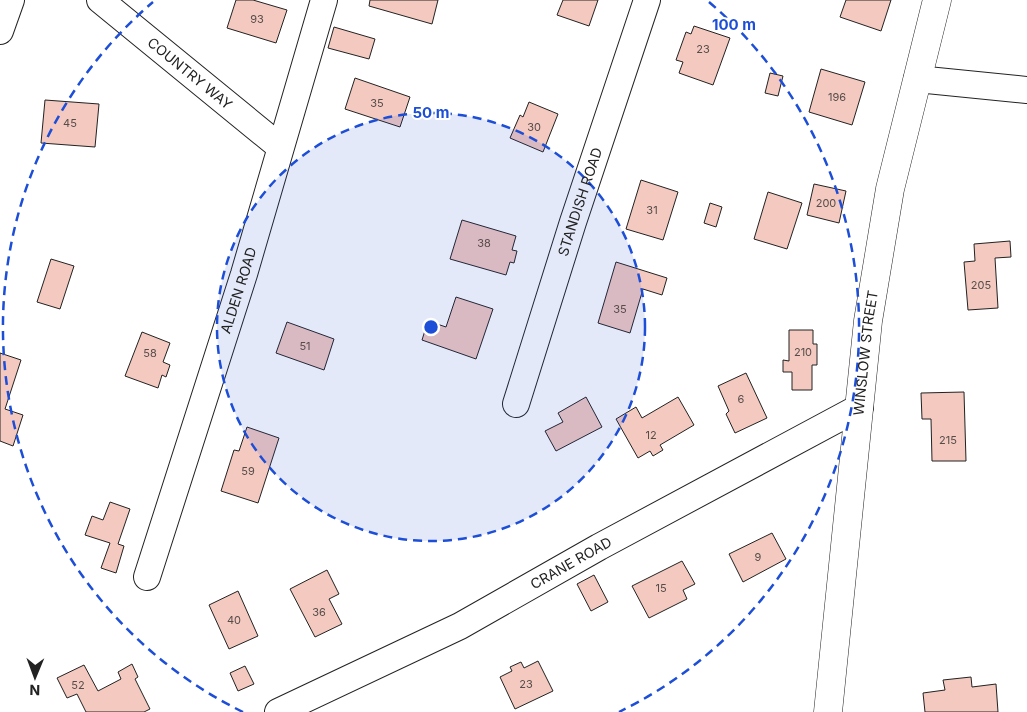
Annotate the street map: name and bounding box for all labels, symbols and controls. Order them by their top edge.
house number: 93 [250,12,264,26]
text: 100 m [712,15,756,34]
street label: COUNTRY WAY [144,33,236,113]
house number: 23 [696,42,710,56]
house number: 196 [828,90,846,104]
house number: 35 [370,96,384,110]
text: 50 m [413,103,449,122]
house number: 45 [63,116,77,130]
house number: 30 [527,120,541,134]
street label: STANDISH ROAD [554,145,605,258]
house number: 200 [816,196,836,210]
house number: 31 [646,203,658,217]
house number: 38 [477,236,491,250]
street label: ALDEN ROAD [217,245,259,335]
house number: 205 [971,278,991,292]
street label: WINSLOW STREET [849,289,881,416]
house number: 35 [613,302,627,316]
centre of rings [422,318,440,336]
house number: 51 [299,339,311,353]
house number: 210 [794,345,812,359]
house number: 58 [143,346,157,360]
house number: 6 [738,392,745,406]
house number: 12 [645,428,657,442]
house number: 215 [939,433,957,447]
house number: 59 [241,464,255,478]
street label: CRANE ROAD [527,533,614,592]
house number: 9 [755,550,762,564]
house number: 15 [655,581,667,595]
house number: 36 [312,605,326,619]
house number: 40 [227,613,241,627]
north arrow [10,652,60,702]
house number: 23 [519,677,533,691]
house number: 52 [71,678,85,692]
text: N [29,682,40,699]

